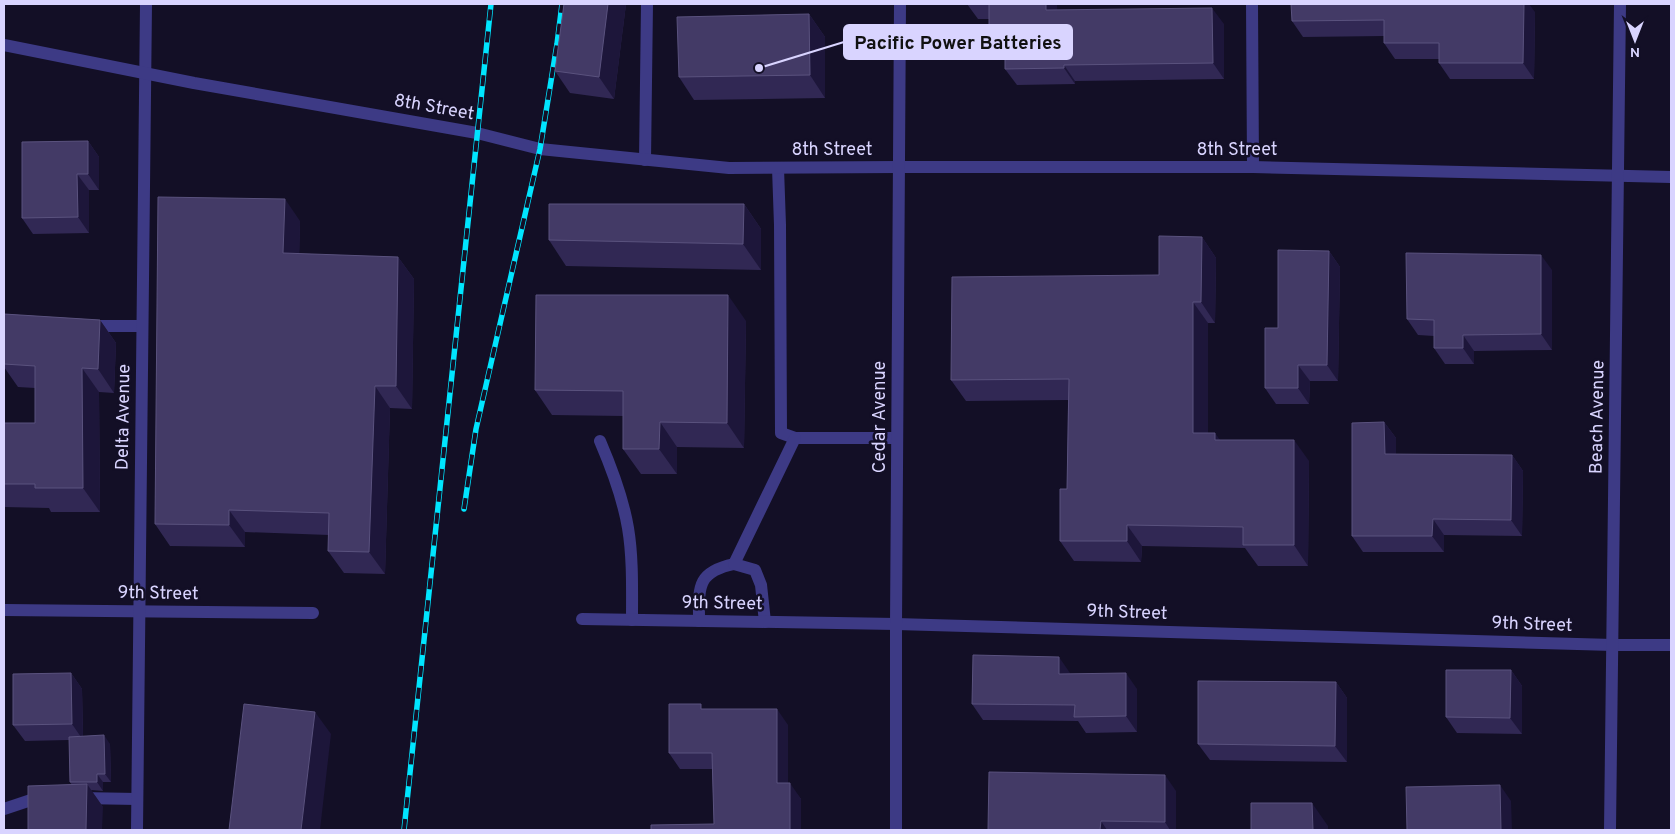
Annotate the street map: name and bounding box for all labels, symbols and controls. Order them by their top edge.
north arrow [1610,15,1660,65]
callout: Pacific Power Batteries [844,25,1072,59]
text: Pacific Power Batteries [854,32,1062,56]
text: N [1630,43,1640,60]
street label: 8th Street [392,90,476,126]
street label: 8th Street [791,139,873,162]
street label: 8th Street [1196,139,1278,162]
street label: Beach Avenue [1586,360,1610,474]
street label: Cedar Avenue [869,361,892,473]
street label: Delta Avenue [112,364,136,470]
street label: 9th Street [117,582,199,606]
street label: 9th Street [681,592,763,616]
street label: 9th Street [1086,600,1168,626]
street label: 9th Street [1491,612,1573,638]

